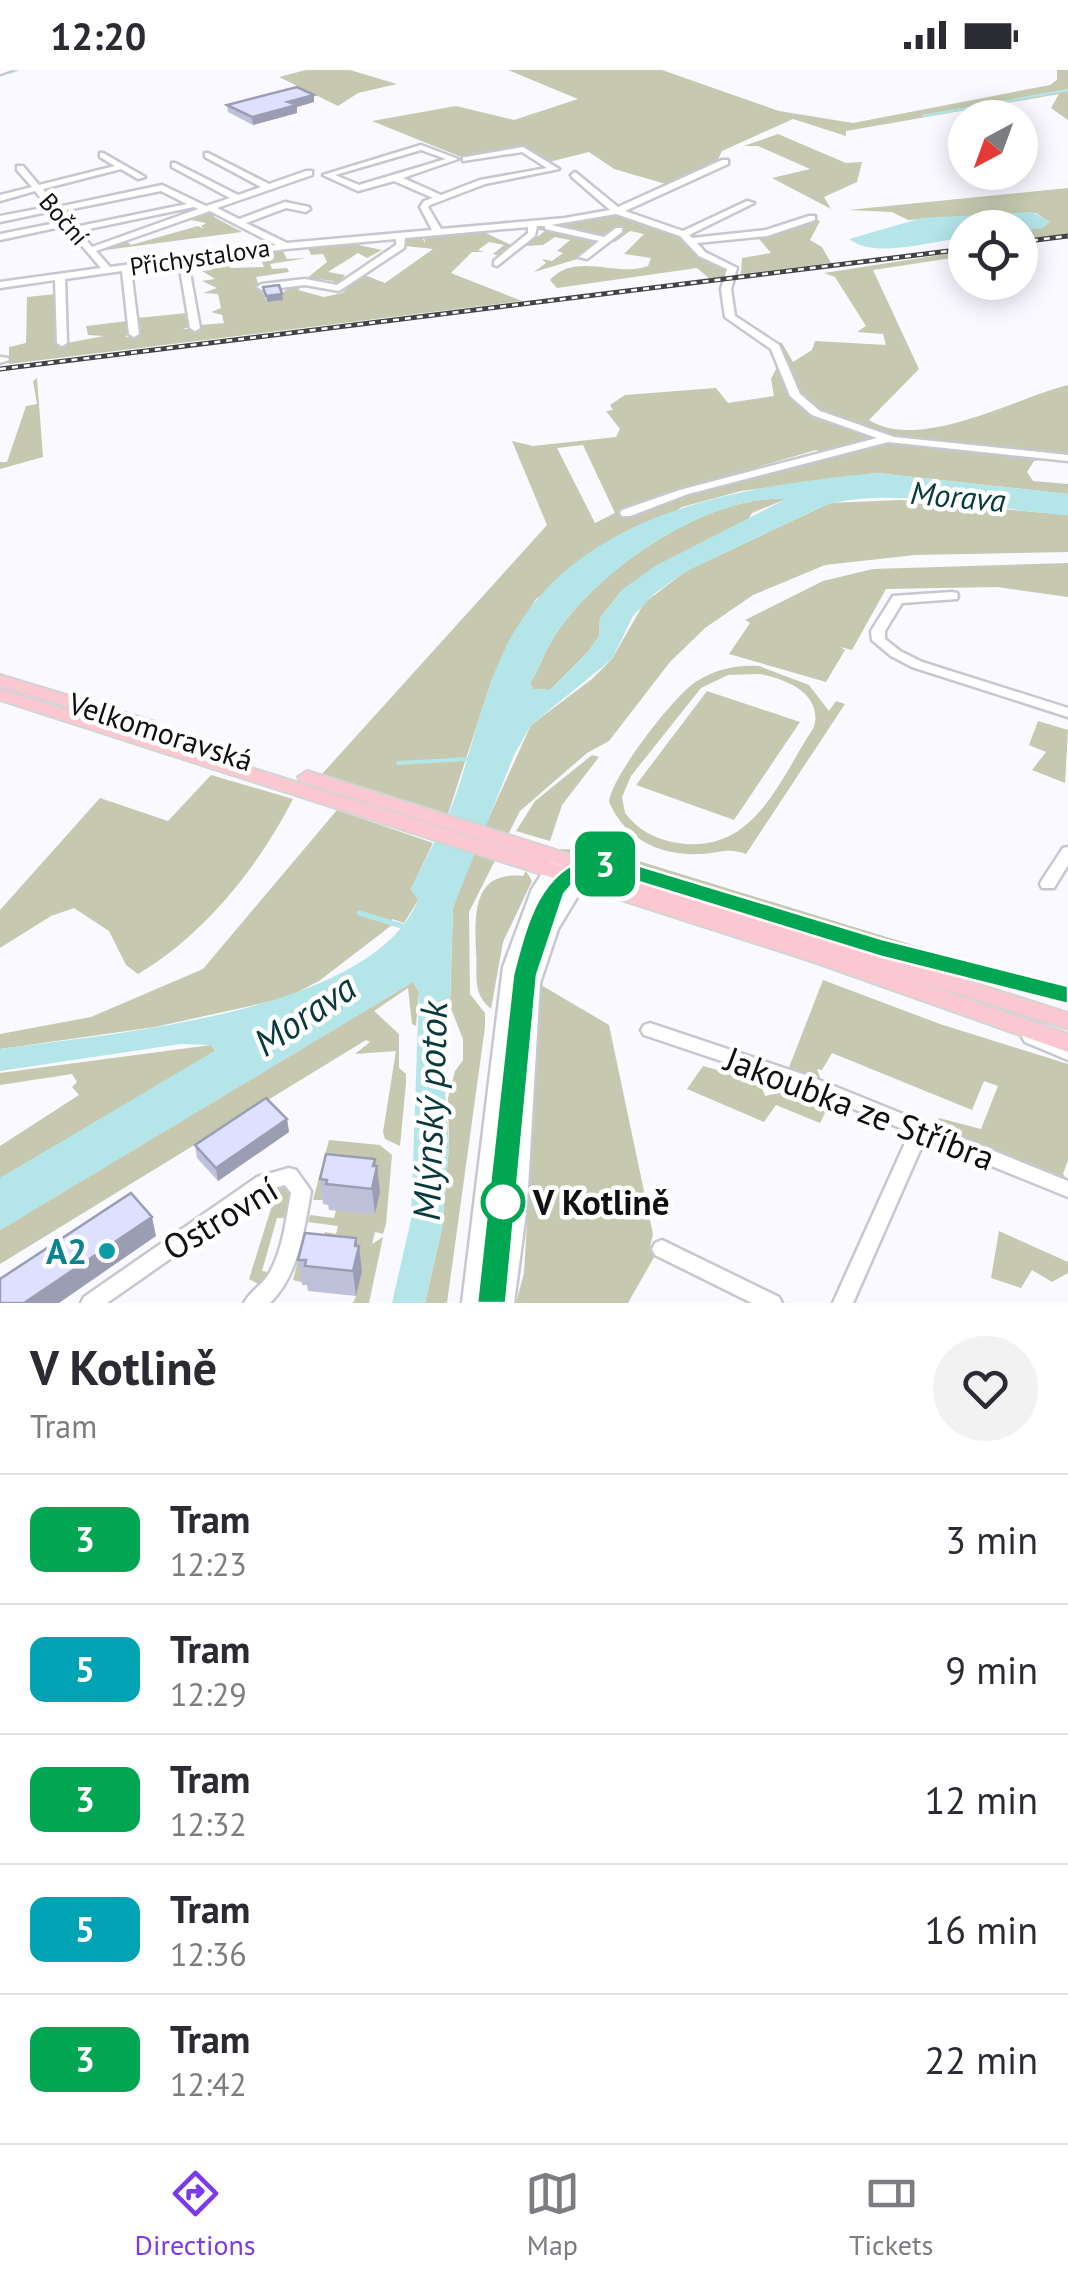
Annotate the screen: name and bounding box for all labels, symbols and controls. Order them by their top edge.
text: 12:20 [50,11,146,60]
north arrow [948,100,1038,190]
map controls [948,100,1038,300]
street label: Boční [32,186,96,252]
button: locate [948,210,1038,300]
street label: Přichystalova [128,231,272,283]
water label: Morava [909,471,1008,521]
street label: Velkomoravská [63,683,258,779]
line badge: 3 [572,832,638,896]
text: 3 [595,841,615,887]
water label: Morava [243,962,365,1066]
water label: Mlýnský potok [401,999,457,1222]
street label: Jakoubka ze Stříbra [717,1035,1001,1181]
street label: Ostrovní [154,1166,286,1270]
place label: V Kotlině [532,1179,669,1225]
marker: V Kotlině [482,1181,524,1223]
place label: A2 [46,1228,87,1274]
marker: A2 [96,1240,118,1262]
text: V Kotlině [30,1336,217,1398]
button: heart [933,1336,1038,1441]
text: Tram [30,1405,97,1447]
text: Tram [170,1494,250,1543]
text: 3 min [945,1515,1038,1564]
text: 3 [75,1516,95,1562]
text: 12:23 [170,1543,247,1585]
text: Tram [170,1624,250,1673]
text: 9 min [945,1645,1038,1694]
text: 5 [75,1646,95,1692]
text: 12:29 [170,1673,247,1715]
text: Tram [170,1754,250,1803]
text: 12 min [925,1775,1038,1824]
text: 3 [75,1776,95,1822]
text: 12:32 [170,1803,247,1845]
text: Tram [170,1884,250,1933]
text: 16 min [925,1905,1038,1954]
text: 5 [75,1906,95,1952]
text: 12:36 [170,1933,247,1975]
text: Tram [170,2014,250,2063]
text: 22 min [925,2035,1038,2084]
text: 3 [75,2036,95,2082]
text: 12:42 [170,2063,247,2105]
tab: Directions [135,2166,256,2263]
tab: Map [525,2166,580,2263]
tab: Tickets [849,2166,933,2263]

